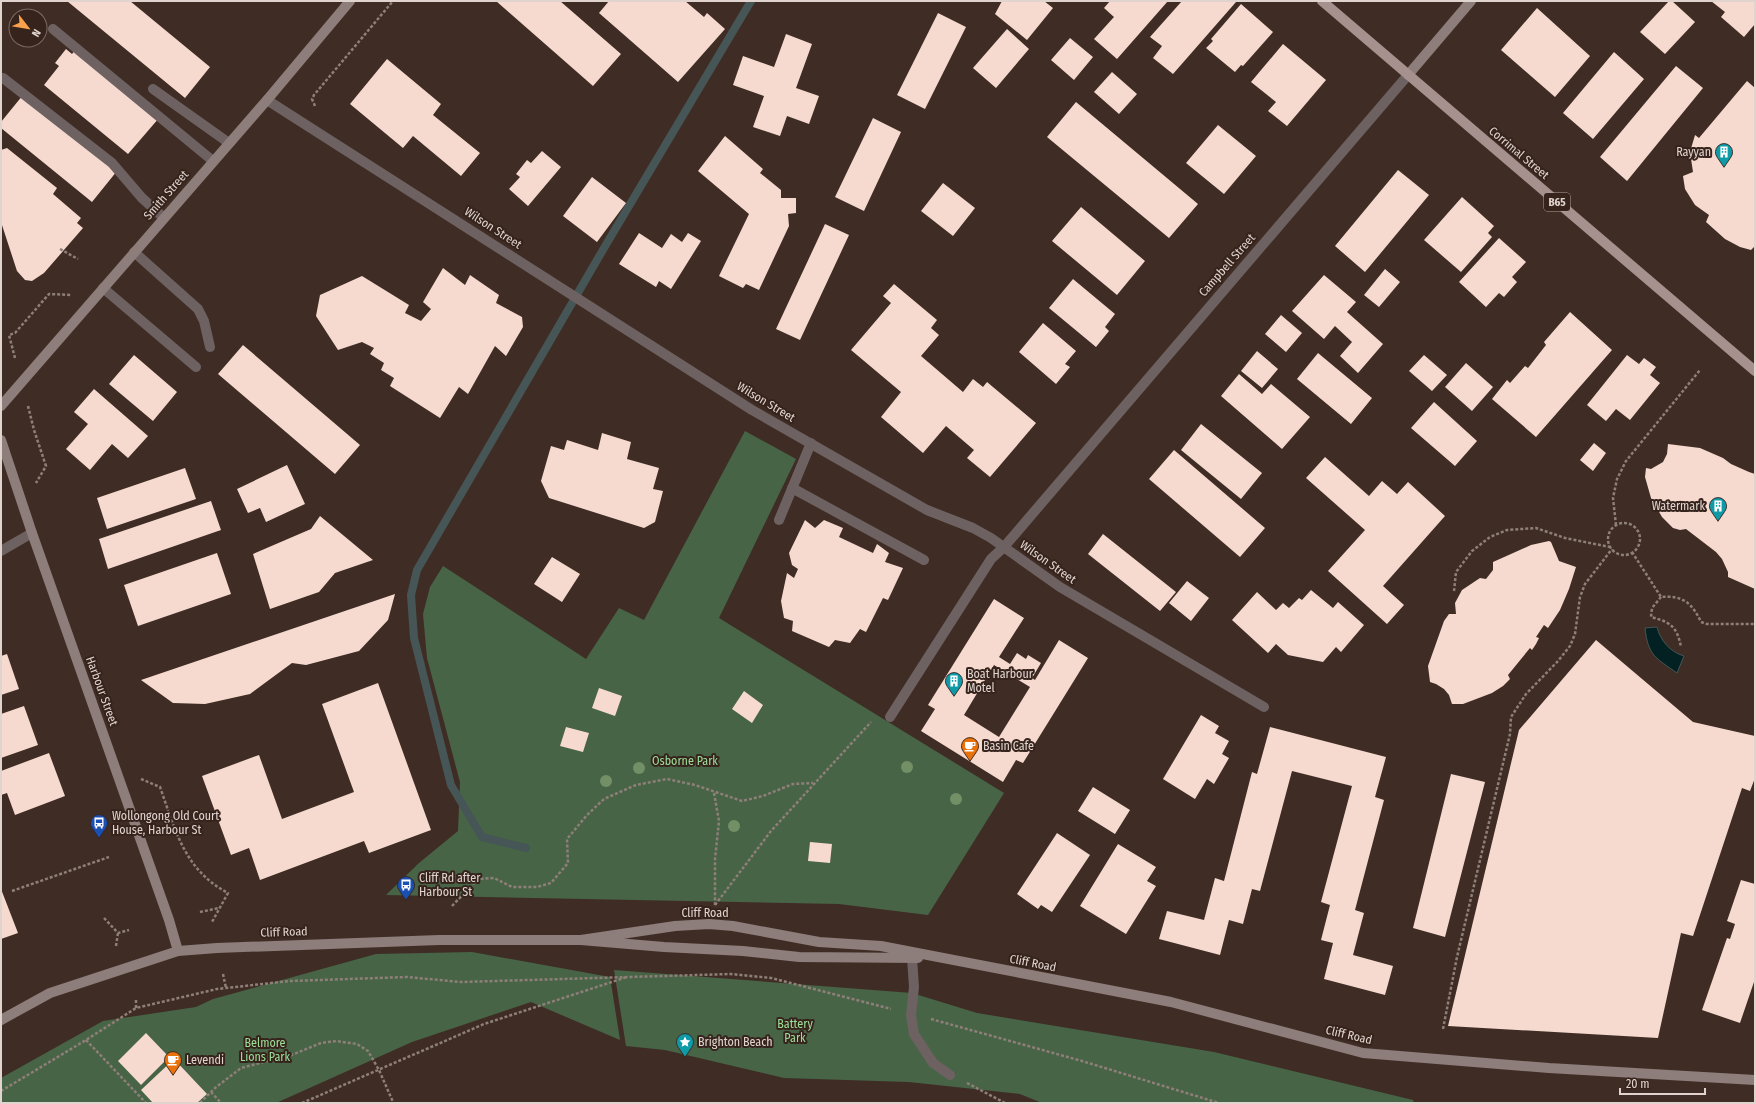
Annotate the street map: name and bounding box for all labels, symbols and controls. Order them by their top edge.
north arrow [8,8,48,48]
text: N [29,27,43,39]
street label: Corrimal Street [1486,124,1552,182]
building icon: Rayyan [1714,142,1734,167]
place label: Rayyan [1676,145,1711,159]
street label: Smith Street [141,167,191,223]
road number: B65 [1544,193,1570,211]
street label: Wilson Street [462,204,524,252]
street label: Campbell Street [1196,231,1258,299]
street label: Wilson Street [734,379,798,425]
building icon: Watermark [1708,496,1728,521]
place label: Watermark [1652,499,1705,513]
street label: Wilson Street [1017,538,1079,586]
street label: Harbour Street [83,654,121,728]
place label: Boat Harbour Motel [967,667,1034,695]
building icon: Boat Harbour Motel [944,671,964,696]
cafe icon: Basin Cafe [960,736,980,761]
place label: Basin Cafe [983,739,1034,753]
park label: Osborne Park [652,754,718,768]
place label: Wollongong Old Court House, Harbour St [112,809,219,837]
bus stop icon: Wollongong Old Court House, Harbour St [89,813,109,838]
place label: Cliff Rd after Harbour St [419,871,481,899]
bus stop icon: Cliff Rd after Harbour St [396,875,416,900]
street label: Cliff Road [681,906,729,920]
street label: Cliff Road [260,924,308,940]
street label: Cliff Road [1008,952,1058,974]
park label: Battery Park [777,1017,813,1045]
street label: Cliff Road [1324,1023,1374,1047]
place icon: Brighton Beach [675,1032,695,1057]
place label: Brighton Beach [698,1035,773,1049]
park label: Belmore Lions Park [240,1036,291,1064]
cafe icon: Levendi [163,1050,183,1075]
place label: Levendi [186,1053,224,1067]
scale bar [1620,1070,1705,1096]
text: 20 m [1626,1077,1650,1091]

